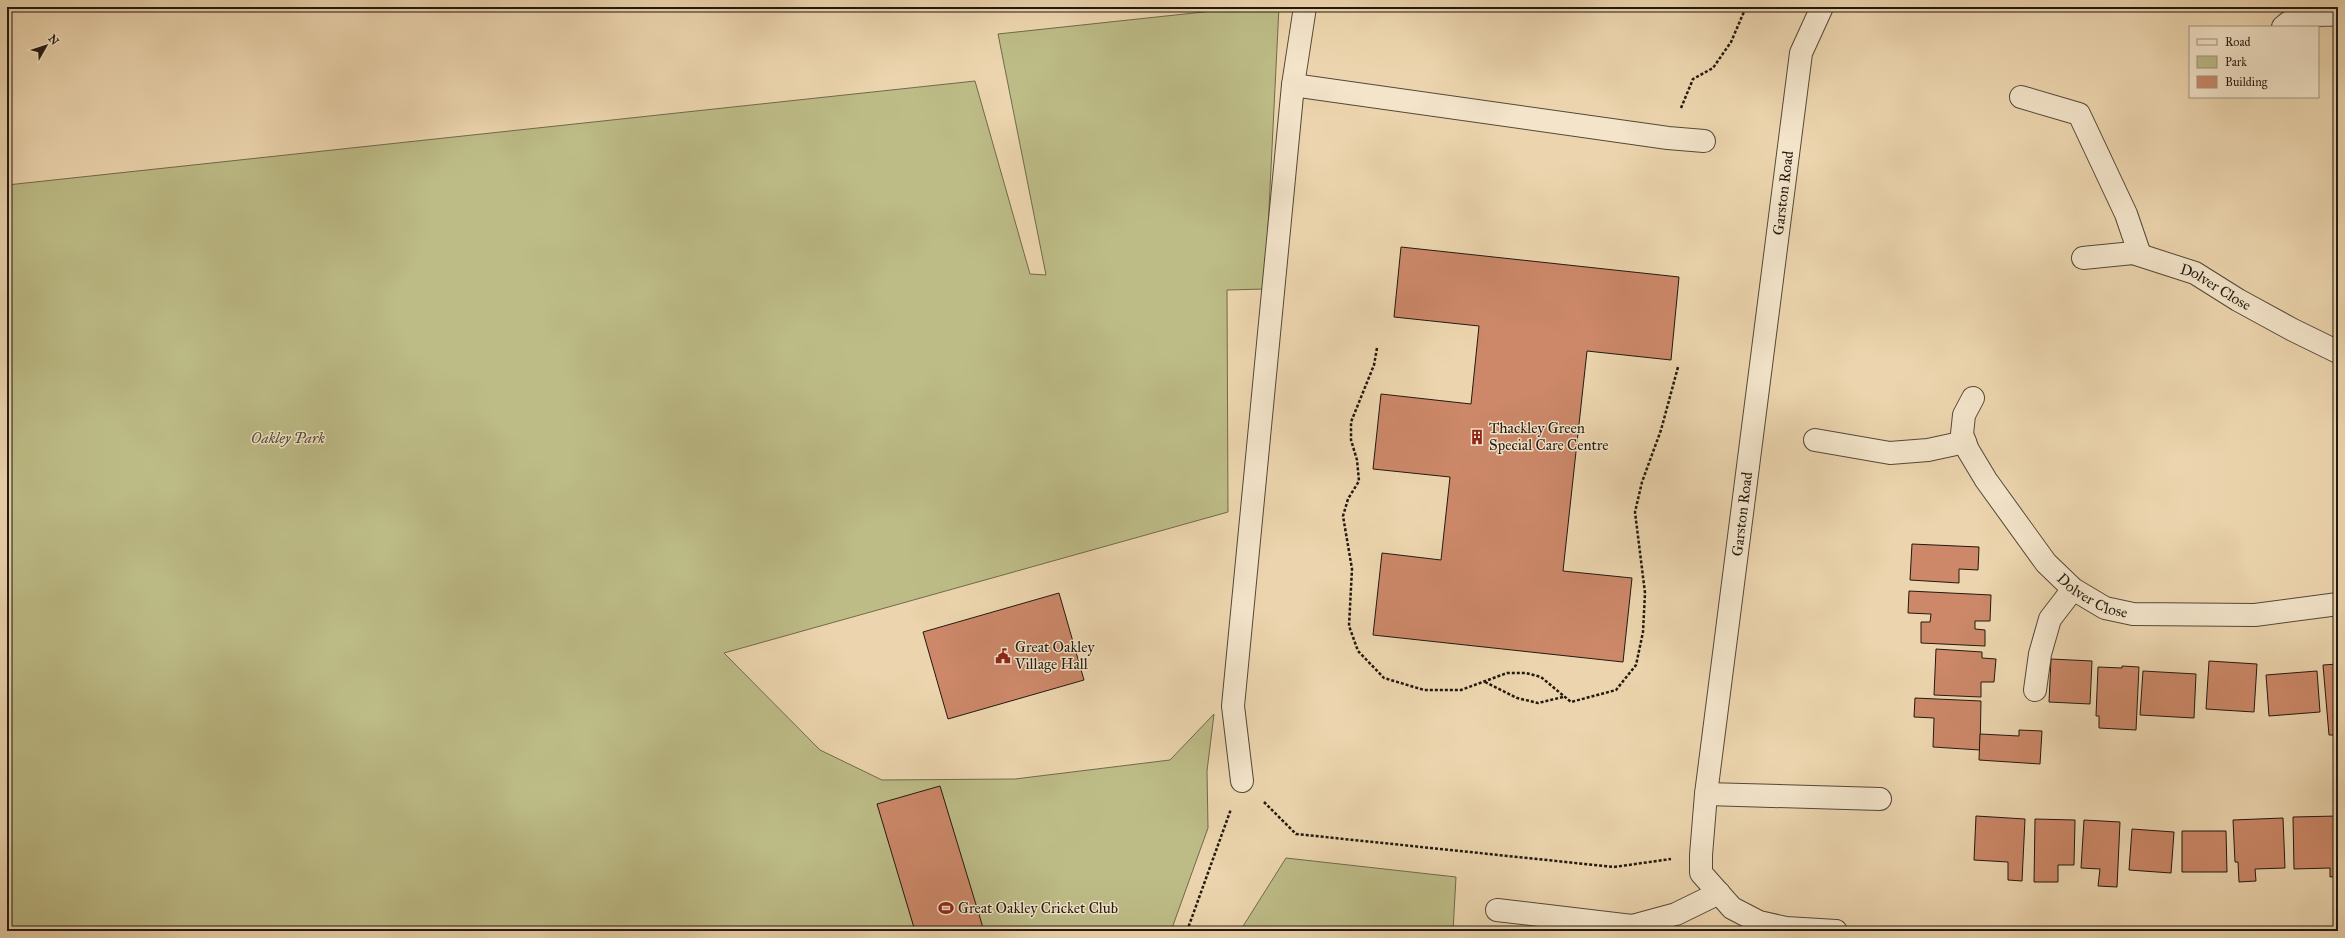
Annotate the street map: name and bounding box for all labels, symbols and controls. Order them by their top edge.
north arrow [26,26,66,66]
legend [2189,26,2319,98]
text: N [45,32,62,48]
text: Road [2225,35,2251,49]
text: Park [2225,55,2247,69]
text: Building [2225,75,2268,90]
street label: Garston Road [1769,149,1797,236]
street label: Dolver Close [2178,260,2254,314]
place label: Thackley Green Special Care Centre [1489,419,1609,454]
building icon: Thackley Green Special Care Centre [1468,428,1486,446]
park label: Oakley Park [251,429,325,447]
street label: Garston Road [1728,470,1756,557]
street label: Dolver Close [2053,569,2129,622]
place label: Great Oakley Village Hall [1014,638,1096,673]
public building icon: Great Oakley Village Hall [994,647,1012,665]
sports icon: Great Oakley Cricket Club [937,899,955,917]
place label: Great Oakley Cricket Club [958,899,1118,917]

